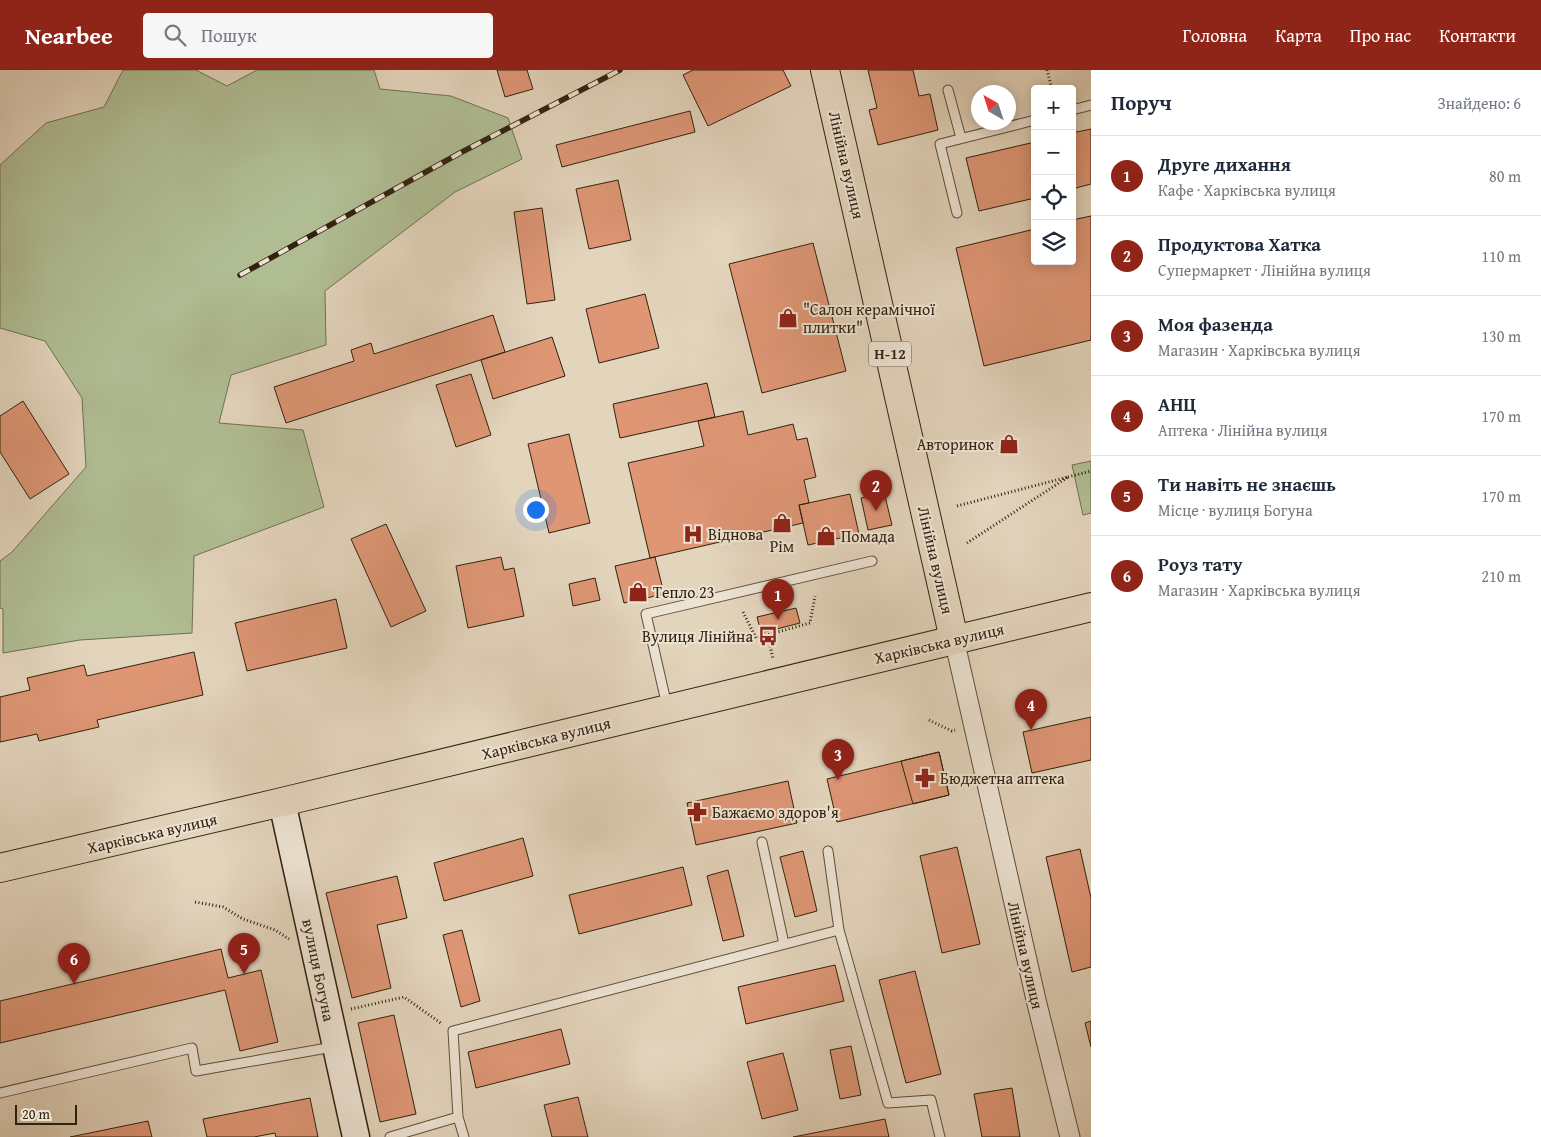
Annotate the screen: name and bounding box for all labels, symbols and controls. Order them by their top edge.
search box [143,13,493,58]
text: Nearbee [25,18,113,53]
icon: search [161,21,189,49]
text: Пошук [201,21,257,49]
text: Головна [1182,22,1247,49]
text: Карта [1275,22,1322,49]
text: Про нас [1350,22,1411,49]
text: Контакти [1439,22,1516,49]
north arrow [971,85,1016,130]
map controls [1031,85,1076,265]
button: + [1031,85,1076,130]
text: Поруч [1111,87,1172,118]
text: Знайдено: 6 [1438,91,1521,115]
street label: Лінійна вулиця [823,109,871,221]
button: − [1031,130,1076,175]
text: Друге дихання [1158,150,1291,178]
text: 1 [1123,164,1131,188]
text: 80 m [1489,164,1521,188]
button: locate [1031,175,1076,220]
text: Кафе · Харківська вулиця [1158,178,1336,202]
button: layers [1031,220,1076,265]
text: Продуктова Хатка [1158,230,1321,258]
text: 2 [1123,244,1131,268]
text: 110 m [1481,244,1521,268]
text: Супермаркет · Лінійна вулиця [1158,258,1371,282]
place label: "Салон керамічної плитки" [803,297,935,339]
shop icon: "Салон керамічної плитки" [777,307,799,329]
text: Моя фазенда [1158,310,1273,338]
text: 3 [1123,324,1131,348]
text: 130 m [1481,324,1521,348]
text: Магазин · Харківська вулиця [1158,338,1361,362]
road number: Н-12 [869,342,911,366]
text: АНЦ [1158,390,1196,418]
text: 4 [1123,404,1131,428]
text: 170 m [1481,404,1521,428]
text: Аптека · Лінійна вулиця [1158,418,1328,442]
place label: Авторинок [917,432,995,456]
shop icon: Авторинок [998,433,1020,455]
pin: 2 [860,470,892,511]
text: Ти навіть не знаєшь [1158,470,1336,498]
text: 5 [1123,484,1131,508]
text: 170 m [1481,484,1521,508]
your location [523,497,549,523]
text: Місце · вулиця Богуна [1158,498,1313,522]
street label: Лінійна вулиця [912,504,960,616]
shop icon: Рім [771,512,793,534]
place label: Віднова [708,522,764,546]
hospital icon: Віднова [682,523,704,545]
place label: Помада [841,524,895,548]
shop icon: Помада [815,525,837,547]
place label: Рім [770,534,794,558]
text: Роуз тату [1158,550,1242,578]
text: 6 [1123,564,1131,588]
text: 210 m [1481,564,1521,588]
text: Магазин · Харківська вулиця [1158,578,1361,602]
pin: 1 [762,579,794,620]
place label: Тепло 23 [653,580,714,604]
shop icon: Тепло 23 [627,581,649,603]
street label: Харківська вулиця [872,616,1006,670]
place label: Вулиця Лінійна [642,624,753,648]
bus stop icon: Вулиця Лінійна [757,625,779,647]
pin: 4 [1015,689,1047,730]
street label: Харківська вулиця [479,710,613,766]
pin: 3 [822,739,854,780]
place label: Бюджетна аптека [940,766,1065,790]
pharmacy icon: Бюджетна аптека [914,767,936,789]
place label: Бажаємо здоров'я [712,800,839,824]
pharmacy icon: Бажаємо здоров'я [686,801,708,823]
street label: Харківська вулиця [85,806,219,860]
street label: Лінійна вулиця [1002,899,1050,1011]
street label: вулиця Богуна [296,917,342,1024]
pin: 5 [228,933,260,974]
pin: 6 [58,943,90,984]
scale bar [15,1102,78,1125]
text: 20 m [22,1104,50,1124]

